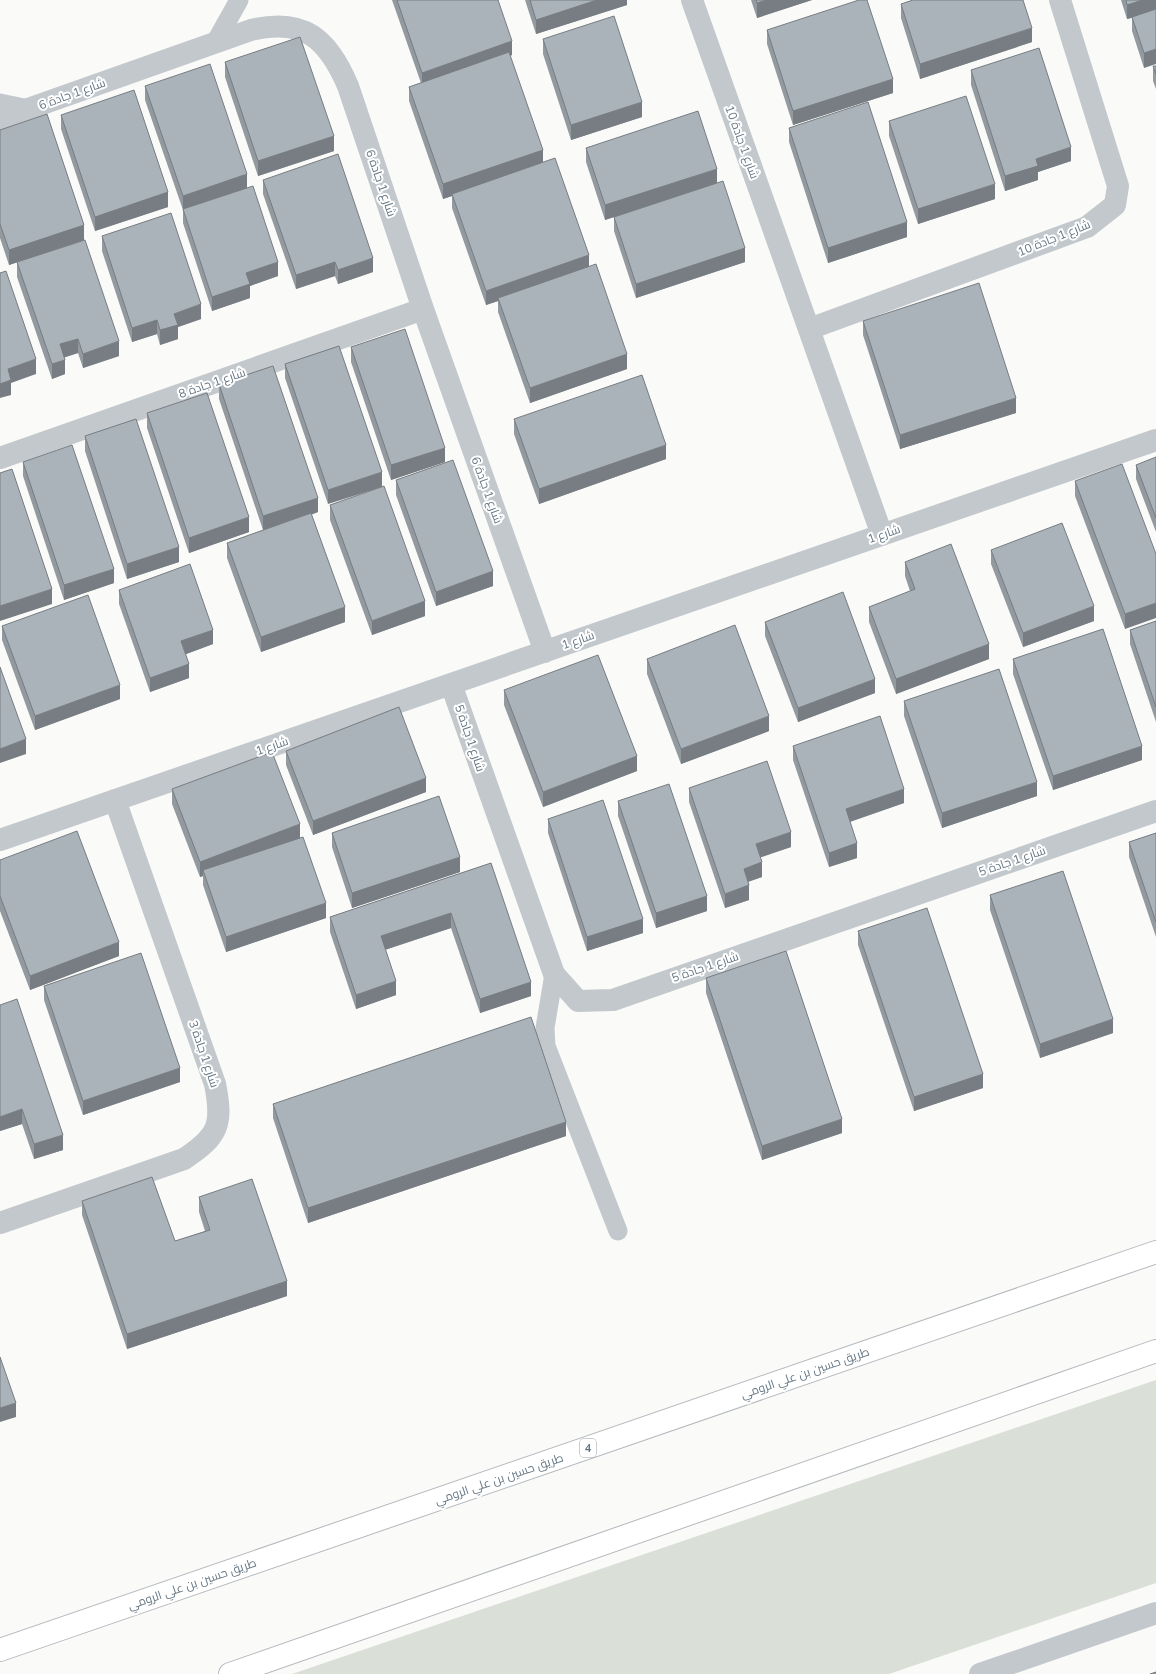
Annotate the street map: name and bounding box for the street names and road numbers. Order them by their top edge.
street label: شارع 1 جادة 6 [36,75,108,113]
street label: شارع 1 جادة 10 [721,103,763,181]
street label: شارع 1 جادة 6 [362,147,400,219]
street label: شارع 1 جادة 10 [1015,216,1093,260]
street label: شارع 1 جادة 8 [176,364,248,402]
street label: شارع 1 جادة 6 [468,454,506,526]
street label: شارع 1 [866,521,903,547]
street label: شارع 1 [560,627,597,653]
street label: شارع 1 جادة 5 [451,702,489,774]
street label: شارع 1 [254,733,291,759]
street label: شارع 1 جادة 5 [976,842,1048,880]
street label: شارع 1 جادة 5 [669,948,741,986]
street label: شارع 1 جادة 3 [185,1018,223,1090]
street label: طريق حسين بن علي الرومي [739,1343,872,1404]
road number: 4 [580,1439,596,1457]
street label: طريق حسين بن علي الرومي [433,1449,566,1510]
street label: طريق حسين بن علي الرومي [126,1554,259,1615]

